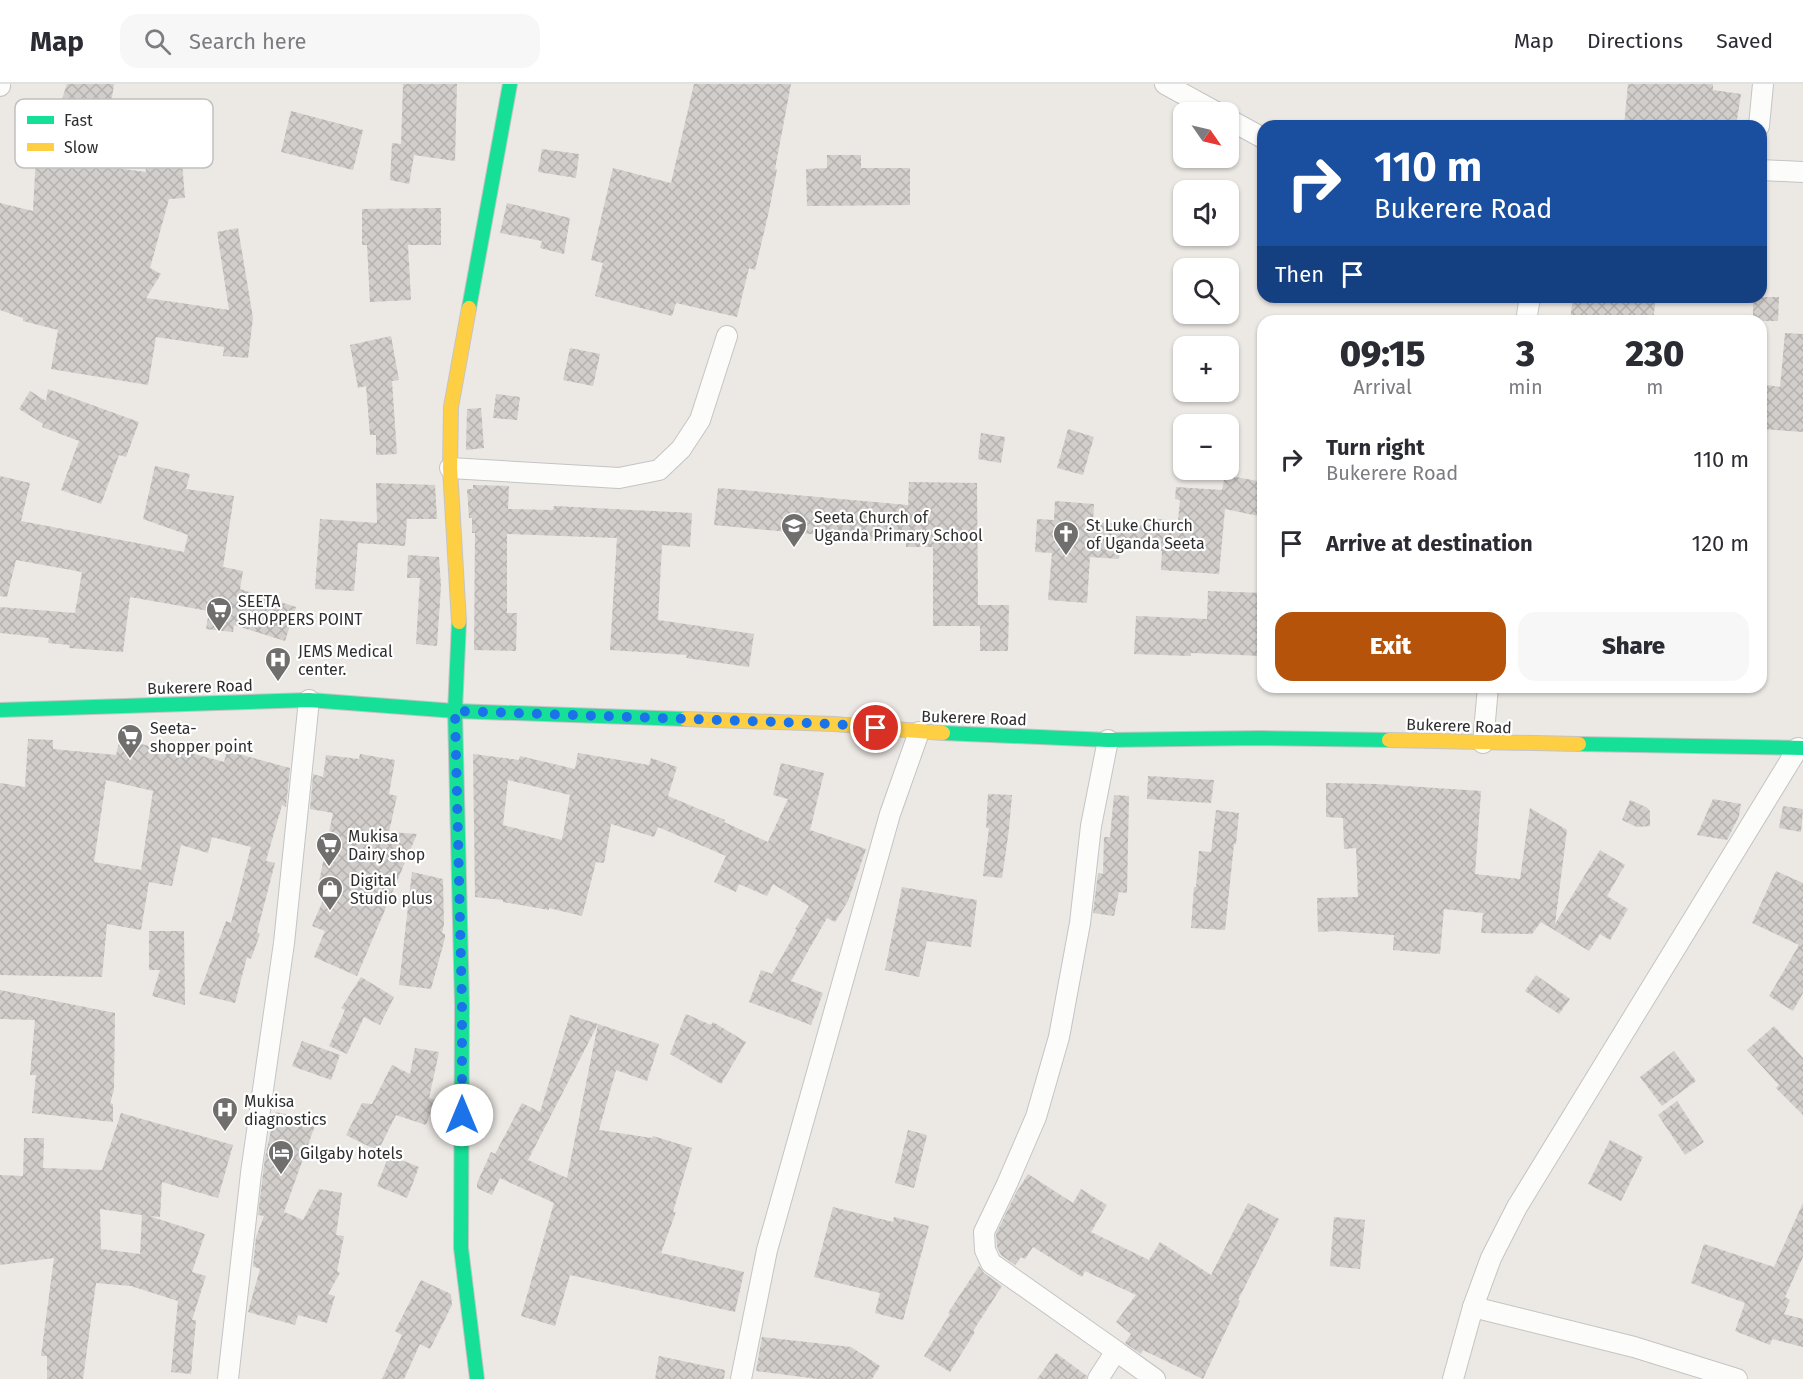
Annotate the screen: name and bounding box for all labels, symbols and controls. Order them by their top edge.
search box [120,14,540,68]
text: Map [30,25,84,58]
icon: search [141,25,174,58]
text: Search here [189,28,307,55]
text: Map [1514,28,1554,54]
text: Directions [1587,28,1683,54]
text: Saved [1716,28,1773,54]
legend [15,99,213,168]
north arrow [1173,102,1239,168]
map controls [1173,102,1239,480]
text: Fast [64,111,93,130]
text: Slow [64,138,99,157]
text: 110 m [1374,142,1482,192]
icon: right [1275,144,1353,222]
button: sound [1173,180,1239,246]
text: Bukerere Road [1374,193,1553,225]
button: search [1173,258,1239,324]
icon: arrive [1336,258,1369,291]
text: Then [1275,261,1324,288]
text: 09:15 [1340,332,1425,376]
text: 3 [1516,332,1535,376]
text: 230 [1625,332,1684,376]
button: + [1173,336,1239,402]
text: Arrival [1353,375,1412,399]
text: min [1508,375,1543,399]
text: m [1646,375,1663,399]
button: − [1173,414,1239,480]
text: Turn right [1326,434,1425,461]
icon: right [1275,443,1308,476]
text: 110 m [1693,446,1749,473]
text: Bukerere Road [1326,461,1458,485]
place label: Seeta Church of Uganda Primary School [814,508,983,545]
school or university icon: Seeta Church of Uganda Primary School [779,511,809,549]
place label: St Luke Church of Uganda Seeta [1086,516,1205,553]
church icon: St Luke Church of Uganda Seeta [1051,519,1081,557]
icon: arrive [1275,527,1308,560]
text: Arrive at destination [1326,530,1533,557]
text: 120 m [1692,530,1749,557]
place label: SEETA SHOPPERS POINT [238,592,363,629]
supermarket icon: SEETA SHOPPERS POINT [204,595,234,633]
button: Exit [1275,612,1506,681]
button: Share [1518,612,1749,681]
place label: JEMS Medical center. [298,642,393,679]
hospital icon: JEMS Medical center. [263,645,293,683]
street label: Bukerere Road [147,676,253,698]
pin [850,702,901,753]
street label: Bukerere Road [921,707,1027,729]
icon: arrive [859,711,892,744]
street label: Bukerere Road [1406,715,1512,737]
place label: Seeta- shopper point [150,719,253,756]
supermarket icon: Seeta- shopper point [115,722,145,760]
place label: Mukisa Dairy shop [348,827,425,864]
supermarket icon: Mukisa Dairy shop [314,830,344,868]
place label: Digital Studio plus [350,871,432,908]
shop icon: Digital Studio plus [315,874,345,912]
position arrow [430,1083,494,1147]
place label: Mukisa diagnostics [244,1092,327,1129]
hospital icon: Mukisa diagnostics [210,1095,240,1133]
hotel icon: Gilgaby hotels [266,1138,296,1176]
place label: Gilgaby hotels [300,1144,403,1163]

